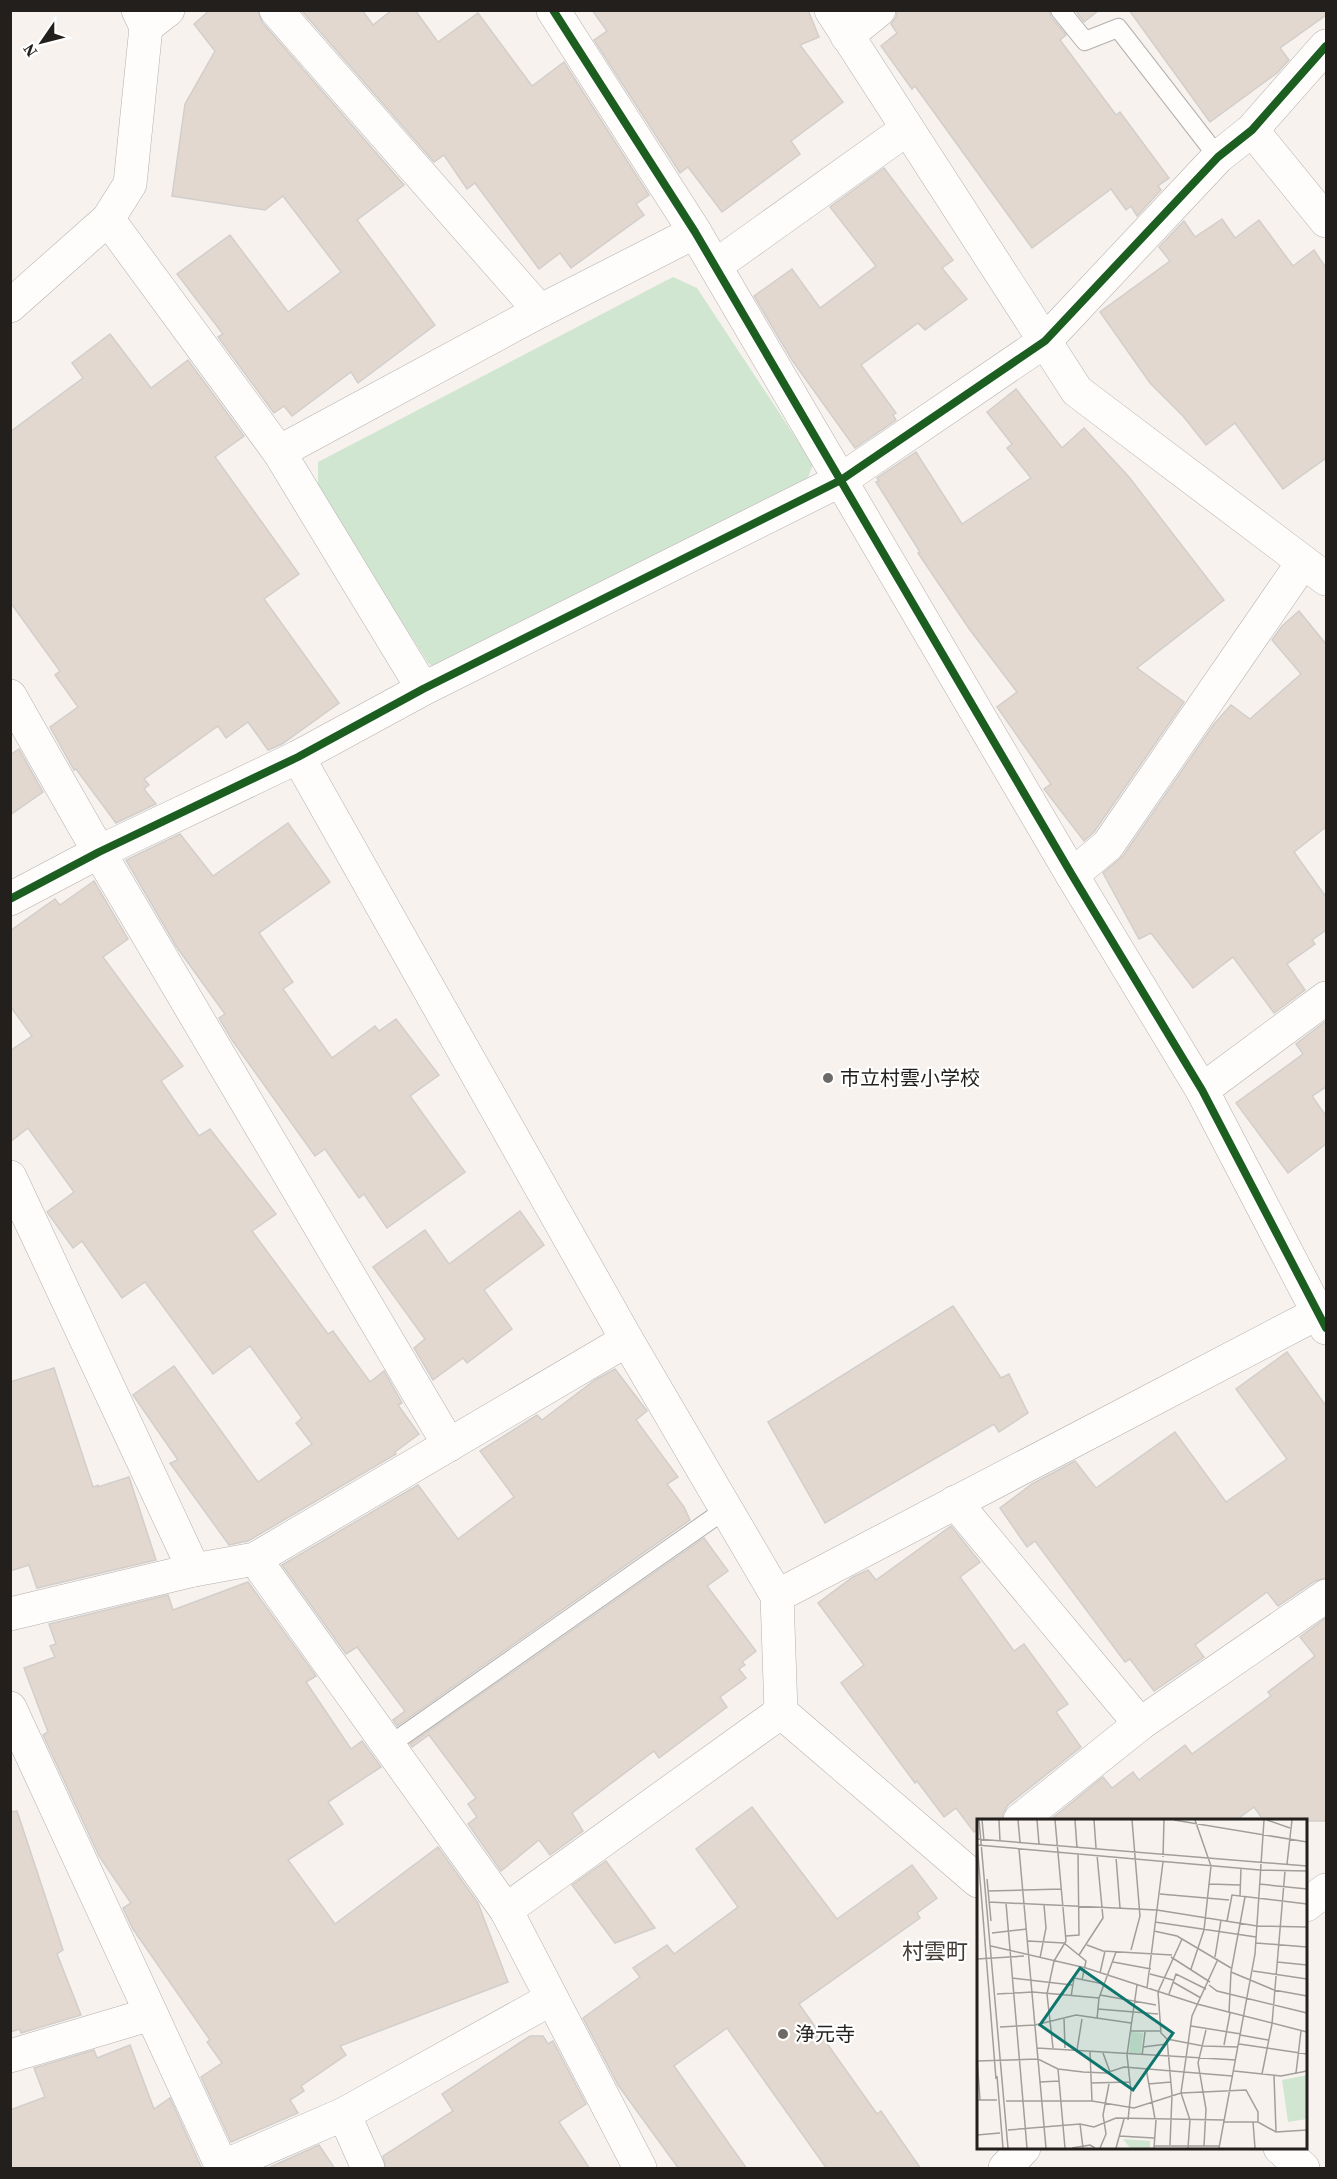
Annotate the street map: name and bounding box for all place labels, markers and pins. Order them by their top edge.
place label: 市立村雲小学校 [840,1064,980,1092]
marker: 市立村雲小学校 [821,1071,835,1085]
place label: 浄元寺 [795,2020,855,2048]
marker: 浄元寺 [776,2027,790,2041]

